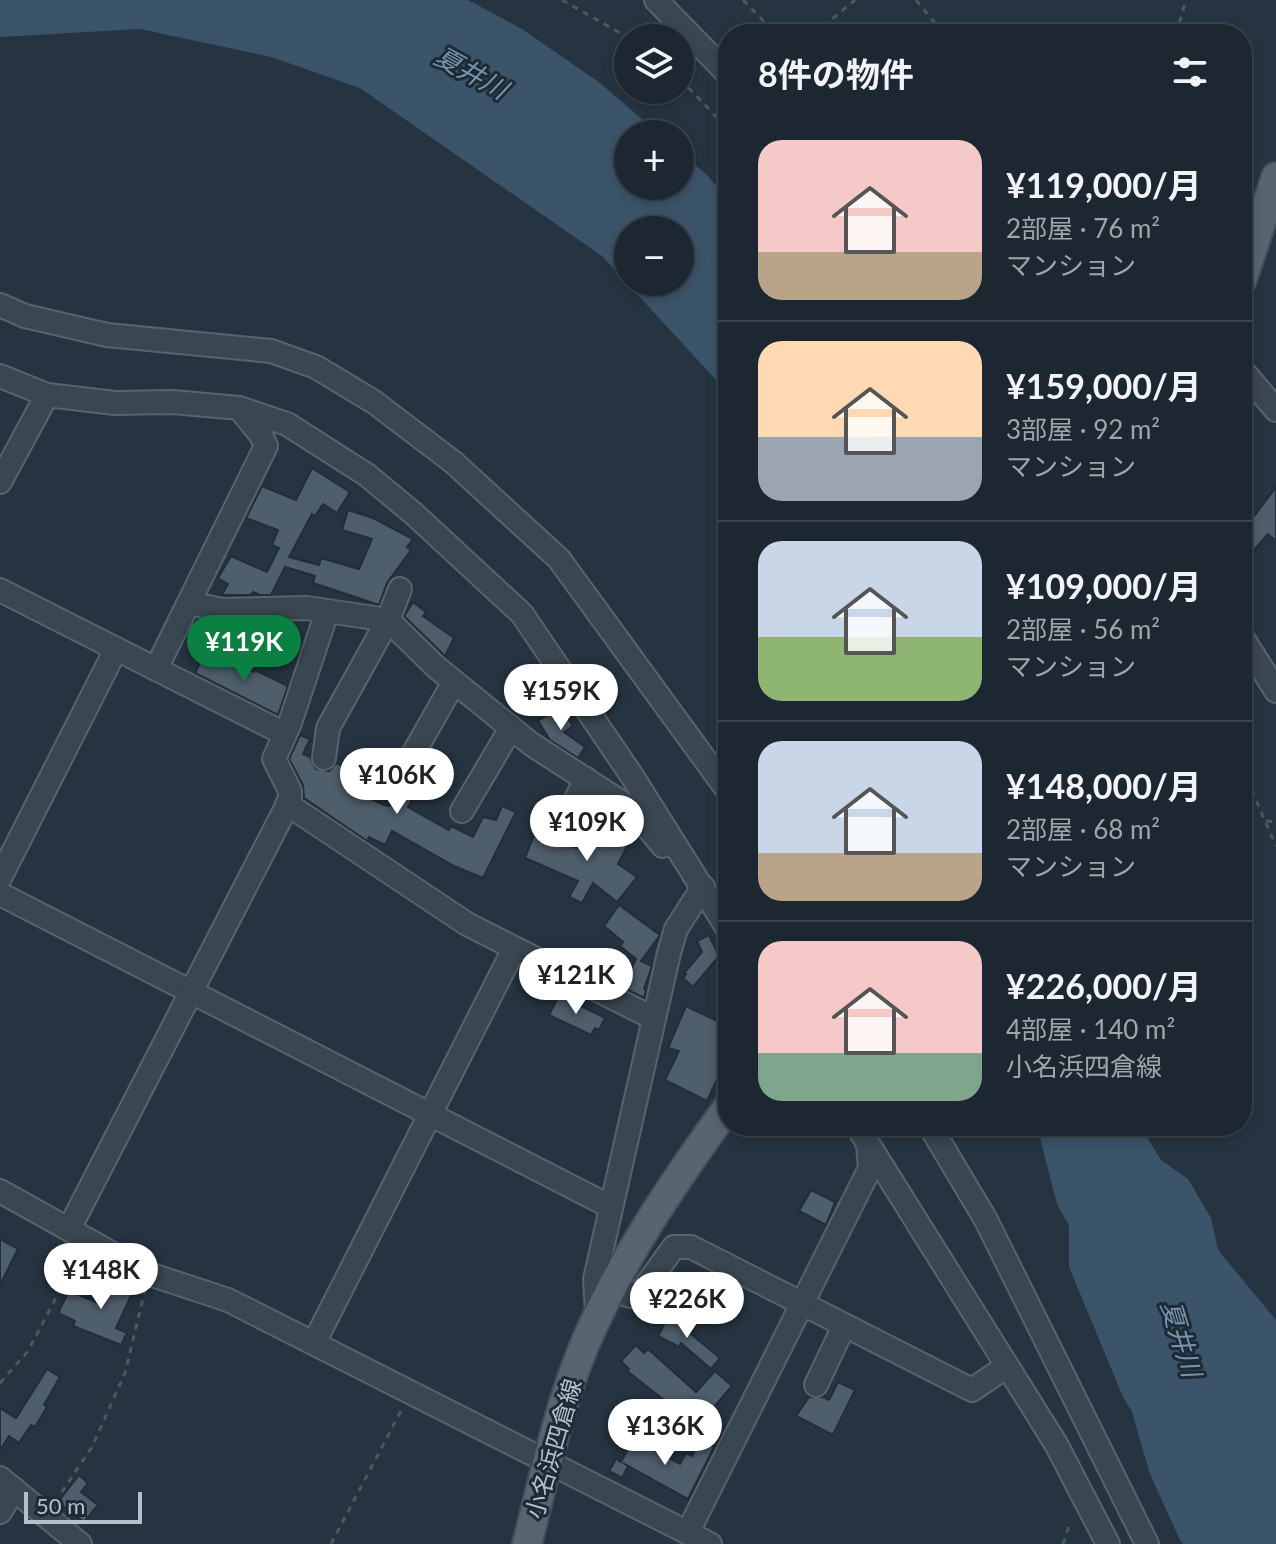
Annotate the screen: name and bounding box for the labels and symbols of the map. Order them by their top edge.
water label: 夏井川 [430,39,516,106]
pin: ¥119K [188,615,300,683]
pin: ¥159K [505,664,617,732]
pin: ¥106K [341,748,453,816]
pin: ¥109K [531,795,643,863]
pin: ¥121K [520,948,632,1016]
pin: ¥148K [45,1243,157,1311]
pin: ¥226K [631,1272,743,1340]
water label: 夏井川 [1155,1297,1210,1384]
street label: 小名浜四倉線 [519,1375,586,1522]
pin: ¥136K [609,1399,721,1467]
scale bar [24,1488,142,1524]

